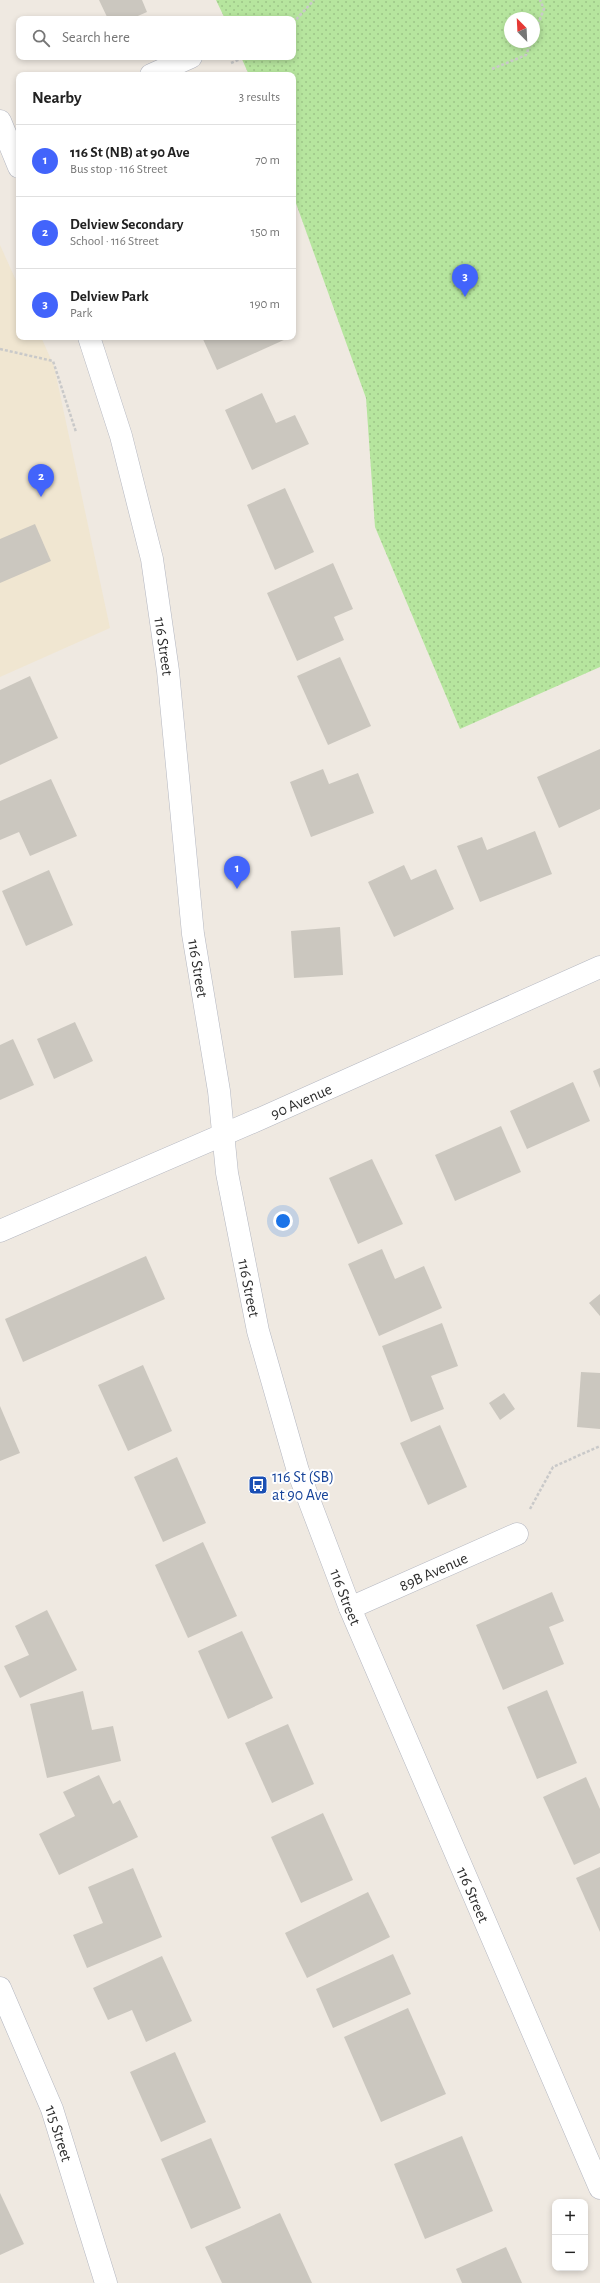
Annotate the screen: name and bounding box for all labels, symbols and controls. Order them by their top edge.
north arrow [504,12,540,48]
search box [16,16,296,60]
icon: search [30,27,52,49]
text: Search here [62,30,130,45]
text: Nearby [32,89,82,106]
text: 3 results [239,91,280,104]
text: 116 St (NB) at 90 Ave [70,145,190,160]
text: 1 [43,154,47,167]
text: 70 m [255,154,280,167]
text: Bus stop · 116 Street [70,163,167,176]
text: Delview Secondary [70,217,184,232]
text: 2 [42,226,48,239]
text: 150 m [251,226,280,239]
text: School · 116 Street [70,235,159,248]
pin: 3 [452,264,478,297]
text: Delview Park [70,289,149,304]
text: 3 [42,298,48,311]
text: 190 m [250,298,280,311]
text: Park [70,307,92,320]
pin: 2 [28,464,54,497]
street label: 116 Street [151,616,175,676]
pin: 1 [224,856,250,889]
street label: 116 Street [185,938,210,999]
street label: 90 Avenue [268,1081,334,1122]
your location [273,1211,293,1231]
street label: 116 Street [235,1258,262,1319]
place label: 116 St (SB) at 90 Ave [272,1469,334,1503]
bus stop icon: 116 St (SB) at 90 Ave [247,1474,269,1496]
street label: 89B Avenue [397,1550,470,1594]
street label: 116 Street [327,1567,363,1628]
street label: 116 Street [454,1865,492,1925]
street label: 115 Street [42,2103,75,2164]
map controls [552,2199,588,2271]
button: + [552,2199,588,2235]
button: − [552,2235,588,2271]

